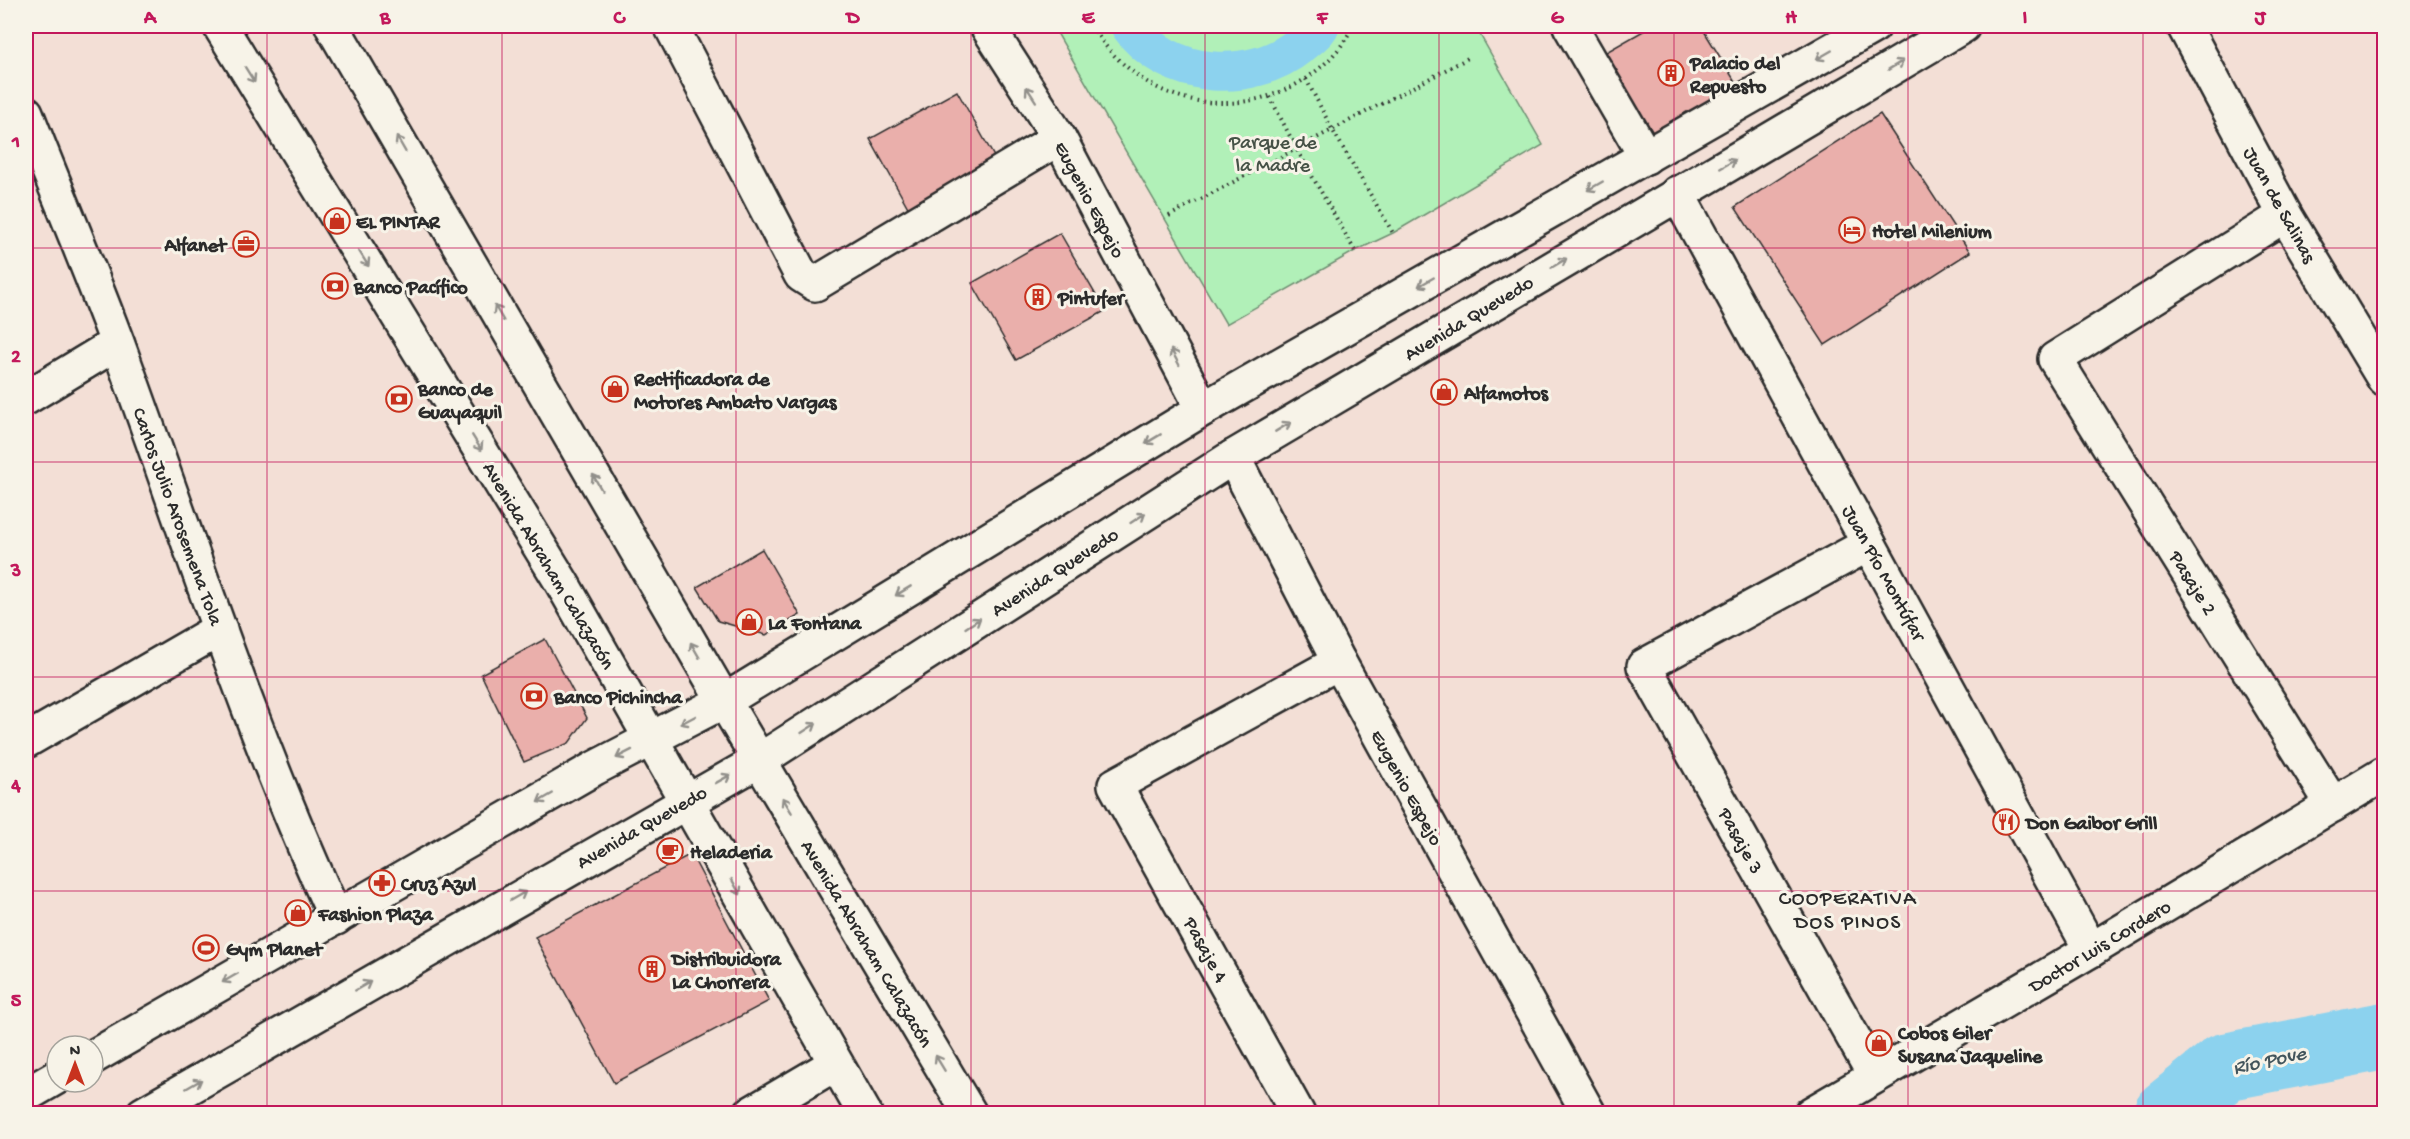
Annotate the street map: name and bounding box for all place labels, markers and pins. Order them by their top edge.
place label: Palacio del Repuesto [1689,54,1781,100]
building icon: Palacio del Repuesto [1656,58,1686,88]
shop icon: EL PINTAR [322,206,352,236]
place label: EL PINTAR [356,213,441,236]
hotel icon: Hotel Milenium [1837,215,1867,245]
place label: Hotel Milenium [1872,222,1993,245]
office icon: Alfanet [231,229,261,259]
place label: Alfanet [164,236,228,259]
bank icon: Banco Pacífico [320,271,350,301]
place label: Banco Pacífico [353,277,468,301]
building icon: Pintufer [1023,282,1053,312]
place label: Pintufer [1057,289,1126,312]
place label: Rectificadora de Motores Ambato Vargas [633,369,838,416]
shop icon: Rectificadora de Motores Ambato Vargas [600,374,630,404]
shop icon: Alfamotos [1429,377,1459,407]
place label: Banco de Guayaquil [417,380,503,426]
bank icon: Banco de Guayaquil [384,384,414,414]
place label: Alfamotos [1463,384,1550,407]
shop icon: La Fontana [734,607,764,637]
place label: La Fontana [768,614,862,637]
bank icon: Banco Pichincha [519,681,549,711]
place label: Banco Pichincha [553,688,683,711]
restaurant icon: Don Gaibor Grill [1991,807,2021,837]
place label: Don Gaibor Grill [2024,814,2158,837]
cafe icon: Heladeria [655,836,685,866]
place label: Heladeria [690,843,773,866]
pharmacy icon: Cruz Azul [367,868,397,898]
place label: Cruz Azul [400,875,477,898]
shop icon: Fashion Plaza [283,898,313,928]
place label: Fashion Plaza [317,905,434,928]
sports icon: Gym Planet [191,933,221,963]
place label: Gym Planet [226,940,324,963]
place label: Distribuidora La Chorrera [670,950,782,996]
building icon: Distribuidora La Chorrera [637,954,667,984]
place label: Cobos Giler Susana Jaqueline [1897,1024,2043,1070]
shop icon: Cobos Giler Susana Jaqueline [1864,1028,1894,1058]

